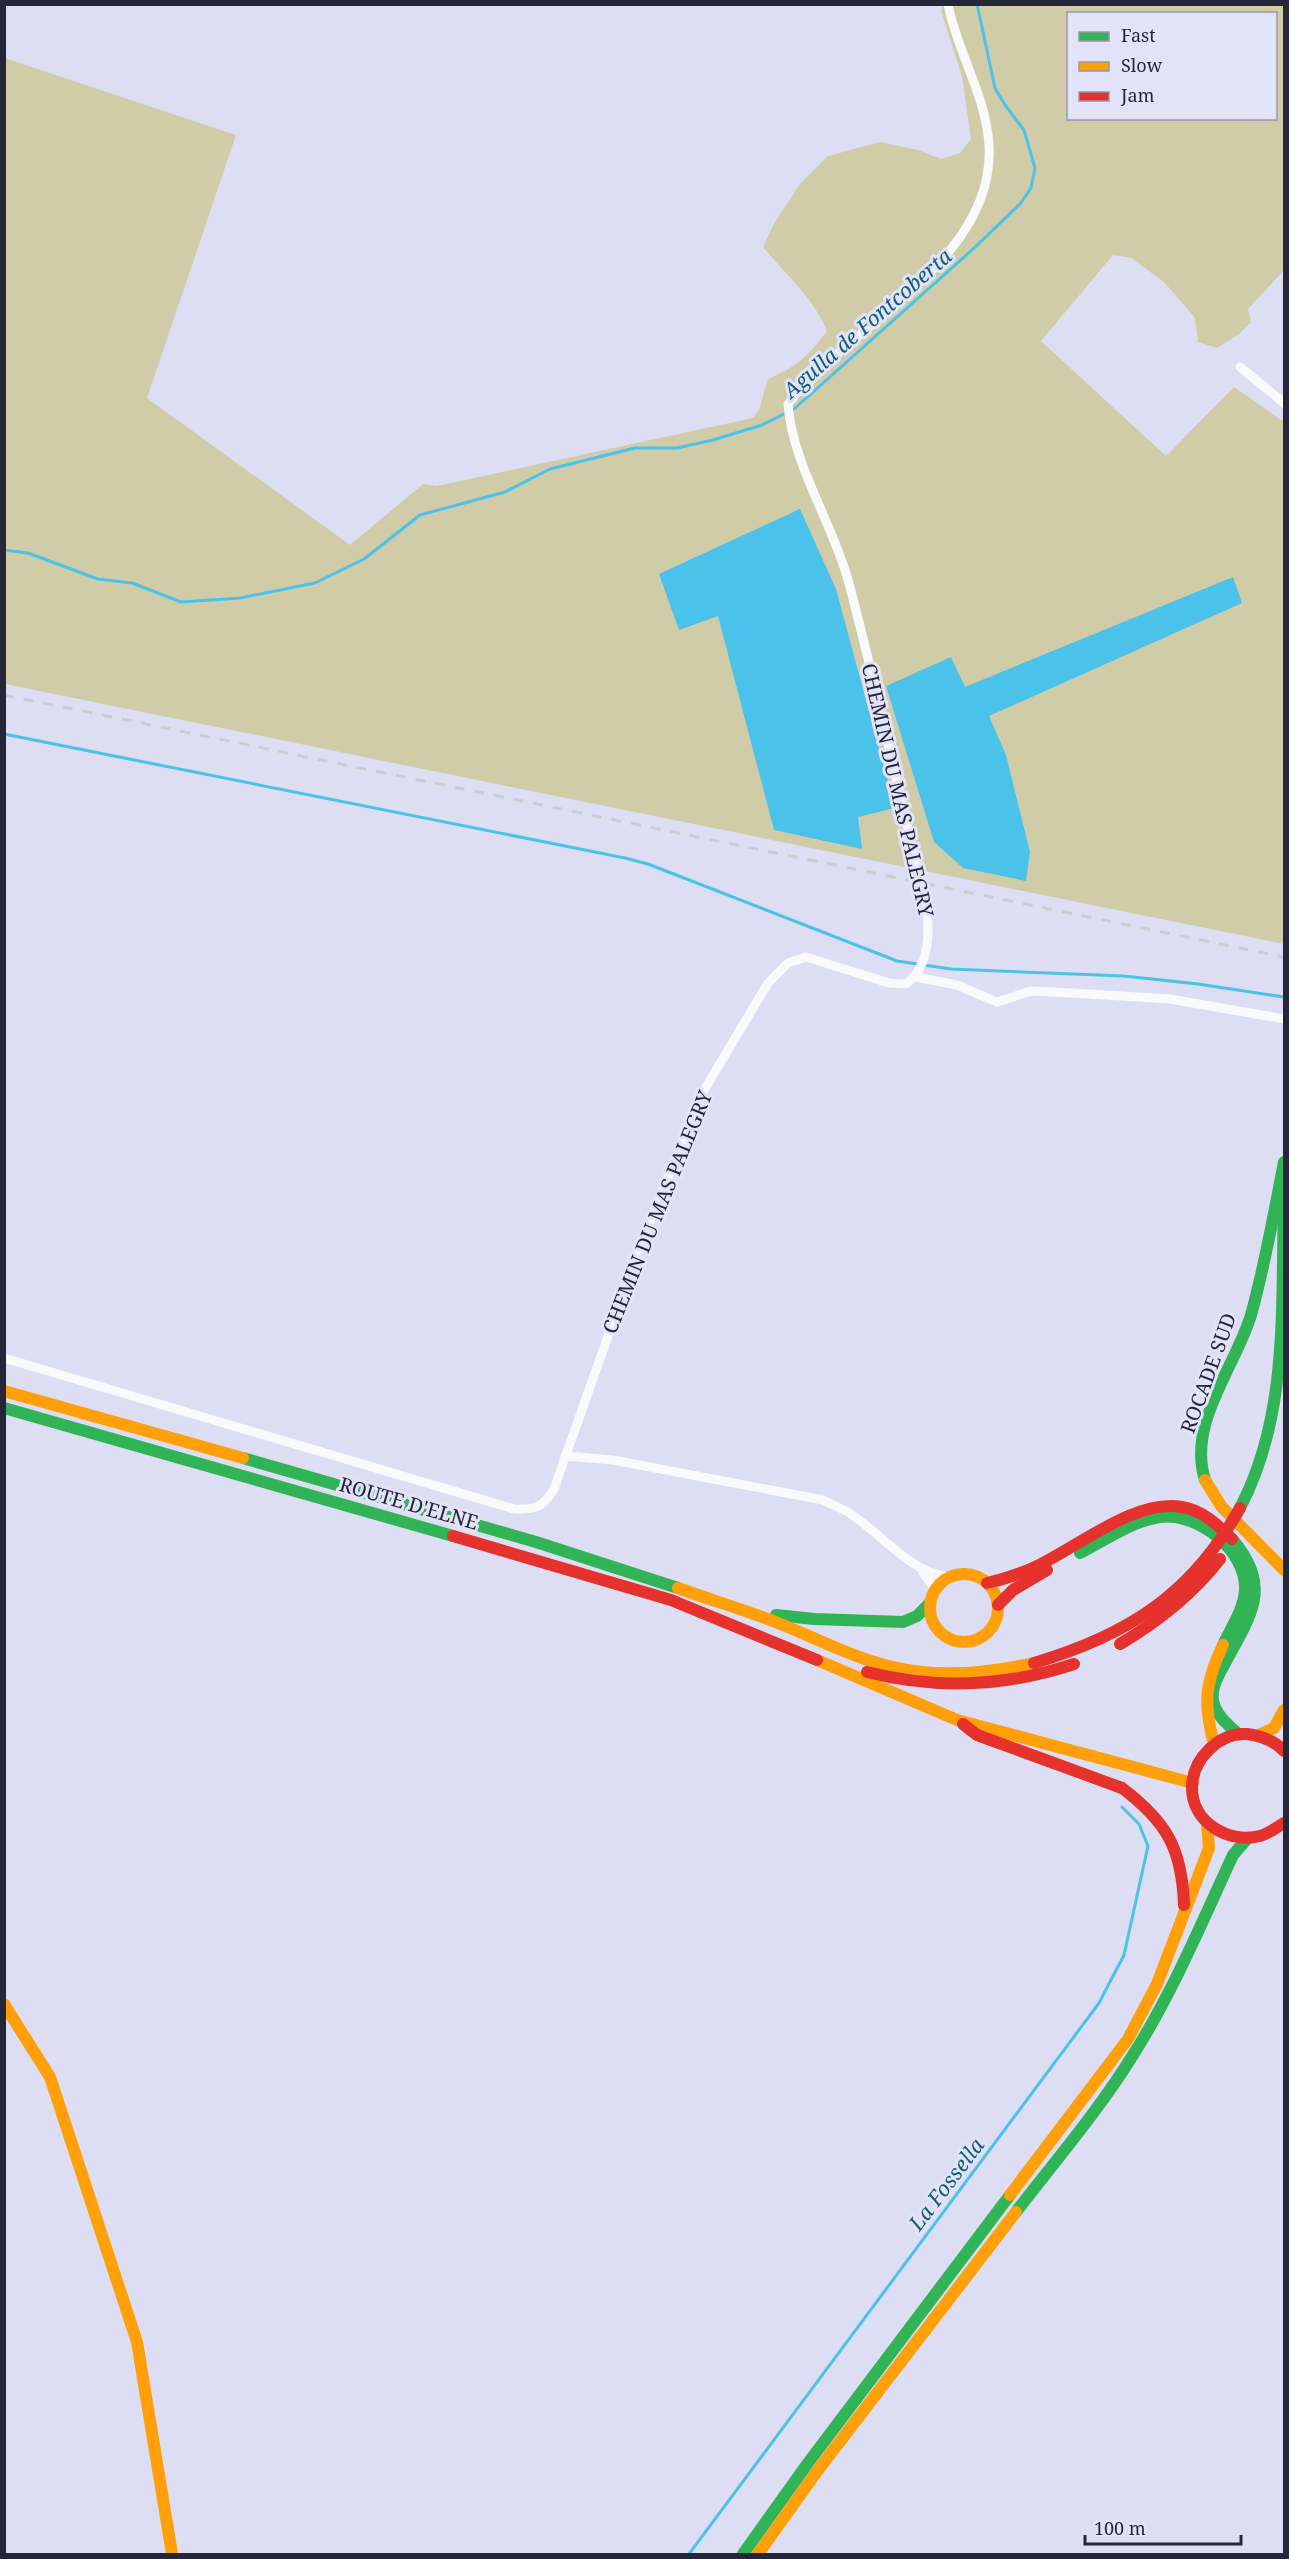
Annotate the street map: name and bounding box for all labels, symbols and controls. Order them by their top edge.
legend [1067,12,1277,120]
text: Fast [1121,23,1156,47]
text: Slow [1121,53,1163,77]
text: Jam [1120,83,1155,107]
water label: Agulla de Fontcoberta [775,241,958,405]
street label: CHEMIN DU MAS PALEGRY [856,660,940,920]
street label: CHEMIN DU MAS PALEGRY [596,1086,718,1337]
street label: ROCADE SUD [1174,1309,1242,1437]
street label: ROUTE D'ELNE [336,1470,482,1536]
water label: La Fossella [901,2131,991,2237]
scale bar [1085,2508,1241,2546]
text: 100 m [1094,2516,1146,2540]

